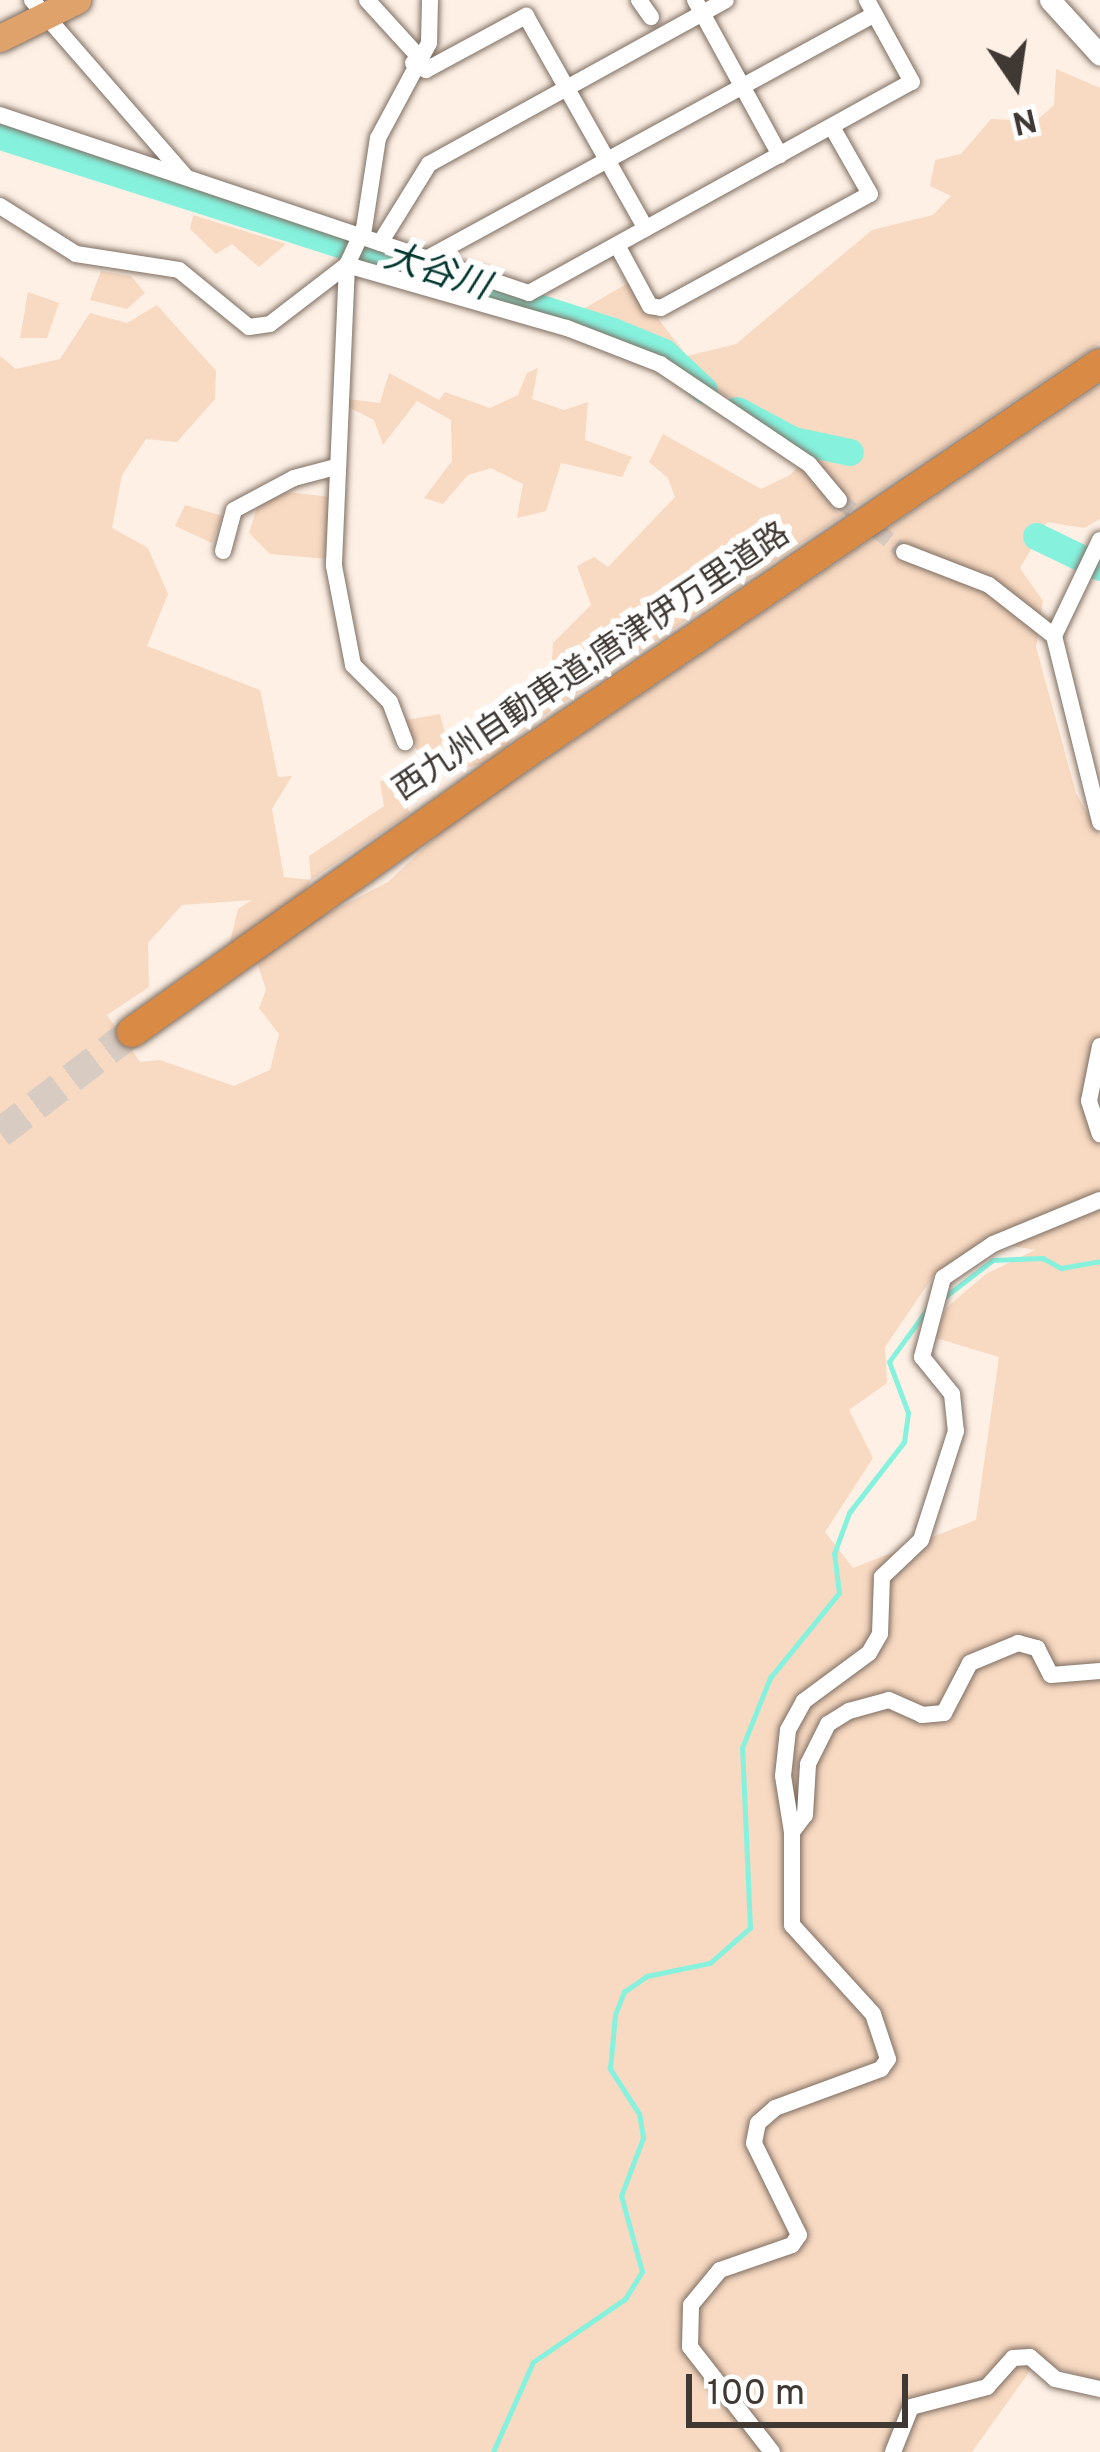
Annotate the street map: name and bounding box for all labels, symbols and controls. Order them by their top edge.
north arrow [956,24,1076,144]
text: N [1008,96,1040,142]
water label: 大谷川 [378,237,494,311]
street label: 西九州自動車道;唐津伊万里道路 [387,516,799,812]
scale bar [692,2350,914,2424]
text: 100 m [707,2372,805,2418]

